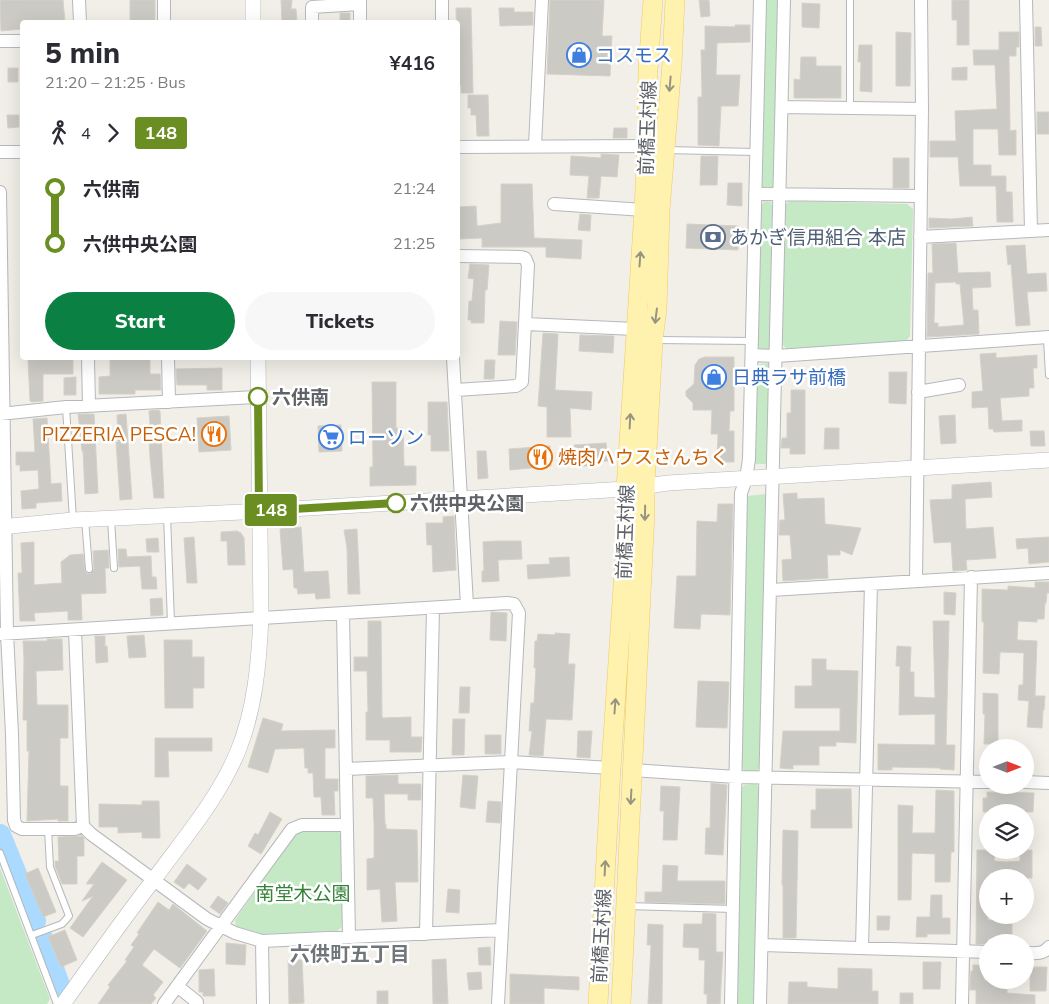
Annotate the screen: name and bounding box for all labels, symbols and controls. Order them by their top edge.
text: 5 min [45,35,120,70]
shop icon: コスモス [566,42,592,68]
place label: コスモス [596,43,672,67]
text: ¥416 [389,51,435,75]
text: 21:20 – 21:25 · Bus [45,72,186,92]
one-way arrow [666,75,675,91]
street label: 前橋玉村線 [633,80,661,176]
icon: walk [45,119,73,147]
icon: forward [99,119,127,147]
text: 148 [145,121,177,144]
text: 4 [81,123,91,143]
text: 六供南 [83,177,140,201]
text: 21:24 [393,178,435,198]
bank icon: あかぎ信用組合 本店 [700,224,726,250]
place label: あかぎ信用組合 本店 [730,225,906,249]
text: 六供中央公園 [83,232,197,256]
text: 21:25 [393,233,435,253]
one-way arrow [636,251,645,267]
button: Start [45,292,235,350]
button: Tickets [245,292,435,350]
one-way arrow [651,307,661,323]
shop icon: 日典ラサ前橋 [701,364,727,390]
place label: 日典ラサ前橋 [732,365,846,389]
place label: 六供南 [272,385,329,409]
marker: 六供南 [248,387,268,407]
one-way arrow [626,414,635,430]
restaurant icon: PIZZERIA PESCA! [201,421,227,447]
place label: PIZZERIA PESCA! [42,422,196,446]
supermarket icon: ローソン [318,424,344,450]
place label: ローソン [348,425,424,449]
restaurant icon: 焼肉ハウスさんちく [527,444,553,470]
place label: 焼肉ハウスさんちく [558,445,729,469]
street label: 前橋玉村線 [611,484,639,580]
place label: 六供中央公園 [410,491,524,515]
marker: 六供中央公園 [386,493,406,513]
line badge: 148 [242,494,300,526]
text: 148 [255,498,287,521]
one-way arrow [640,504,650,520]
one-way arrow [610,698,619,714]
north arrow [979,739,1034,794]
map controls [979,739,1034,989]
one-way arrow [626,789,635,805]
button: layers [979,804,1034,859]
one-way arrow [601,860,610,876]
button: + [979,869,1034,924]
park label: 南堂木公園 [255,881,351,905]
street label: 前橋玉村線 [587,888,615,984]
button: − [979,934,1034,989]
district label: 六供町五丁目 [290,941,410,966]

